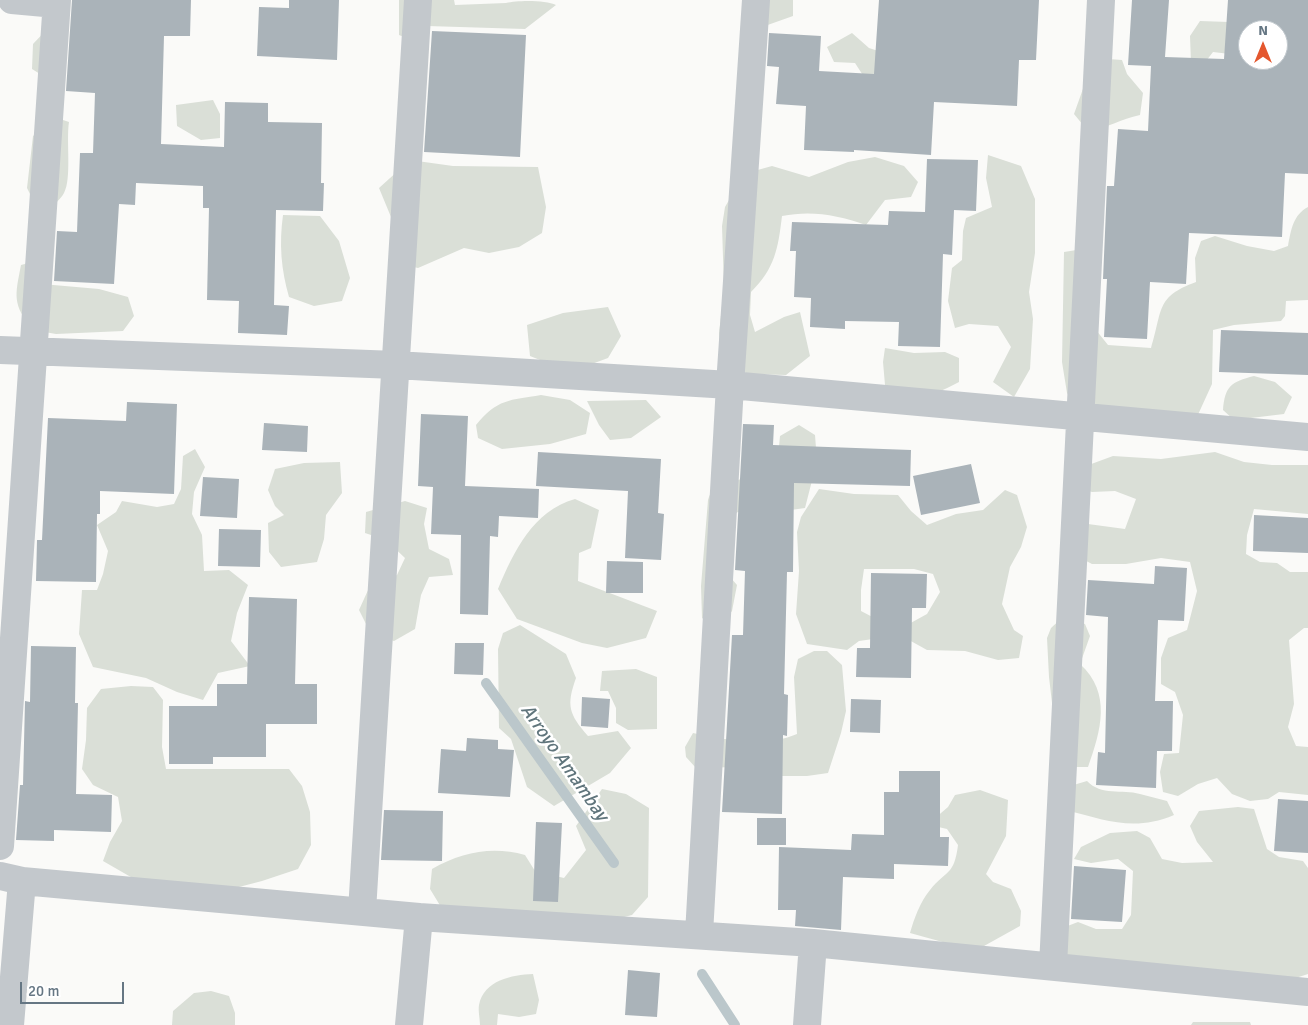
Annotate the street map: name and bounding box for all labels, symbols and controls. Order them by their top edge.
north arrow [1238,20,1288,70]
text: N [1258,22,1268,39]
water label: Arroyo Amambay [515,700,613,826]
scale bar [22,972,126,1004]
text: 20 m [28,982,59,1000]

